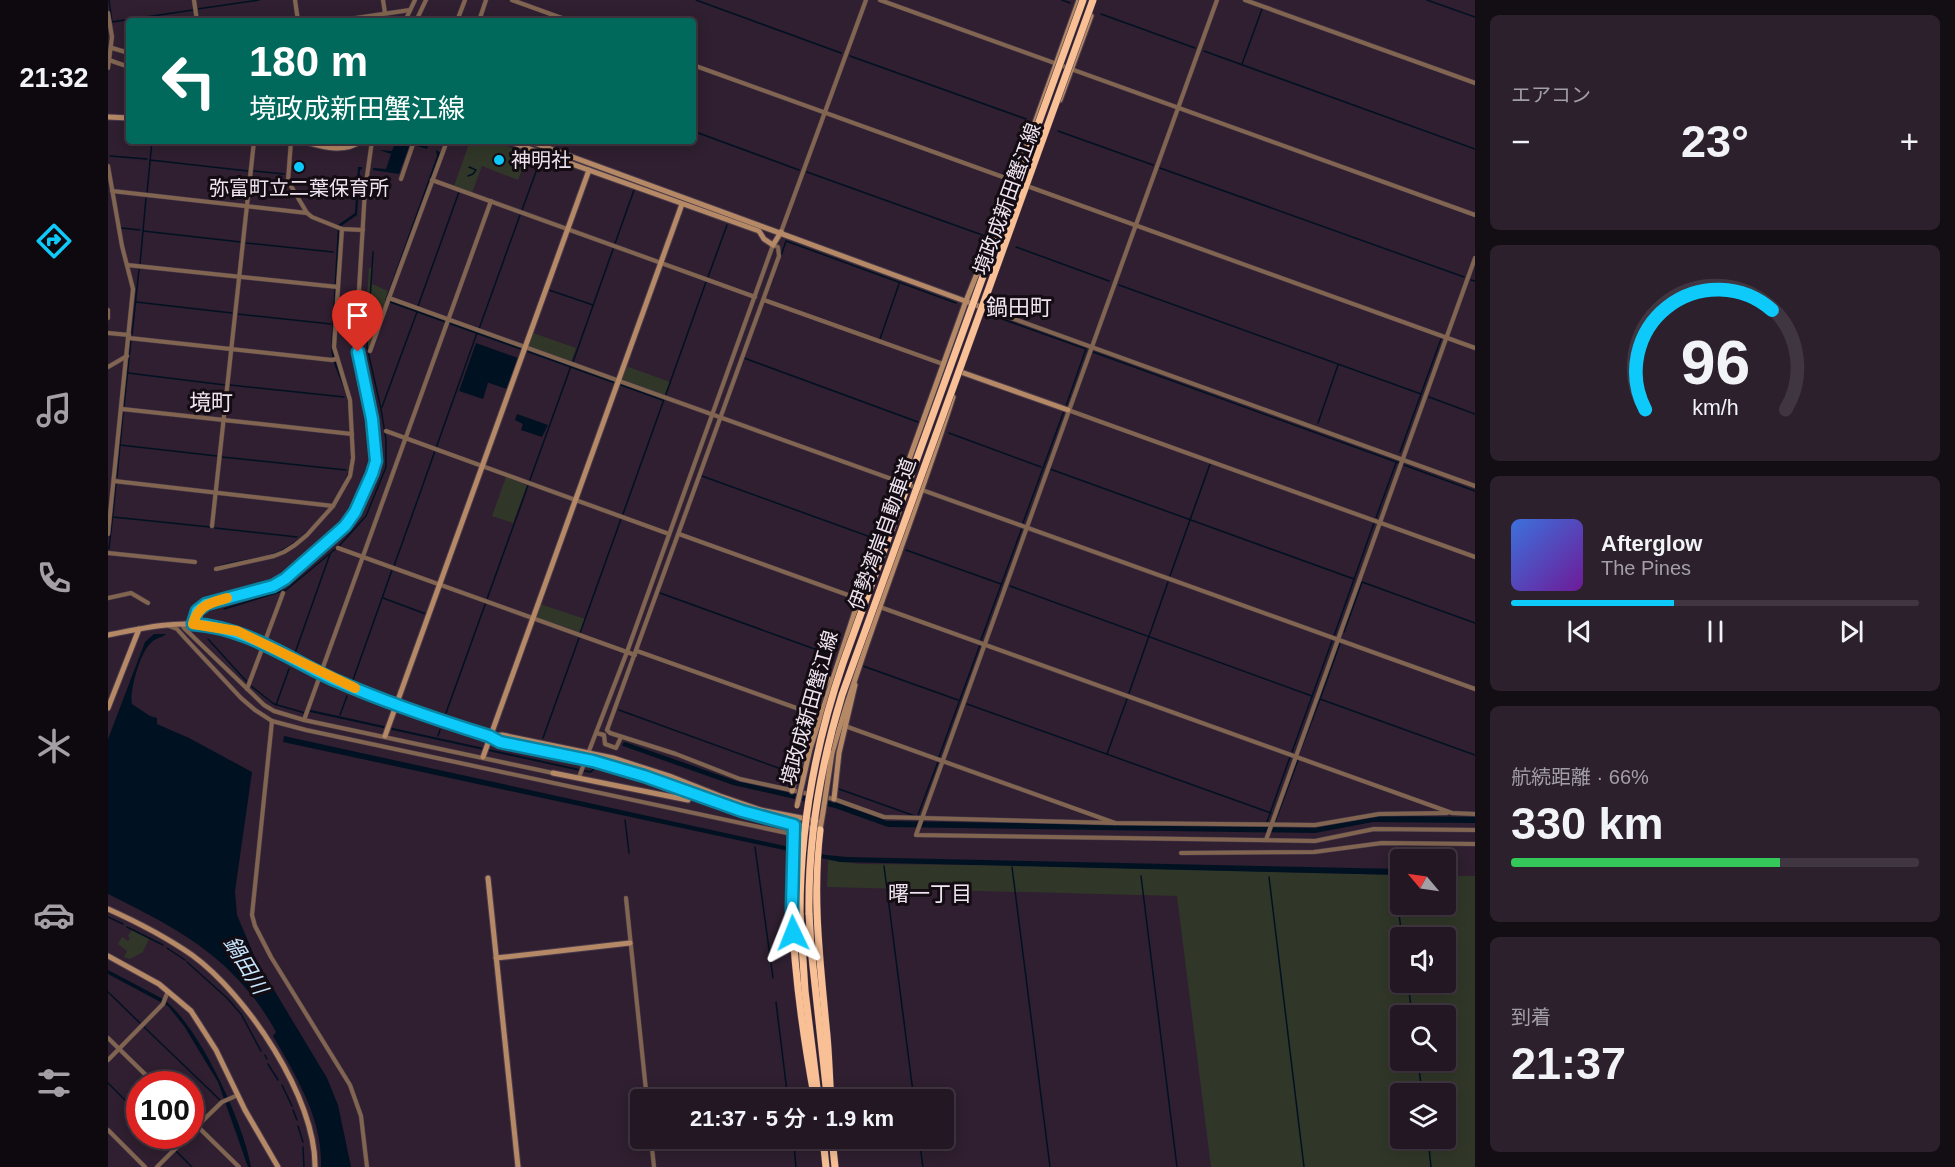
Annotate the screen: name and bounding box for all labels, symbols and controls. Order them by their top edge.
text: 180 m [249,38,368,85]
icon: left [150,42,228,120]
text: 21:32 [19,63,89,93]
text: エアコン [1511,84,1591,106]
text: 境政成新田蟹江線 [249,94,465,124]
text: 23° [1681,116,1749,167]
street label: 境政成新田蟹江線 [969,120,1045,278]
text: − [1511,123,1530,160]
text: + [1900,123,1919,160]
place label: 神明社 [511,149,571,171]
marker: 神明社 [492,153,506,167]
marker: 弥富町立二葉保育所 [292,160,306,174]
place label: 弥富町立二葉保育所 [209,177,389,199]
icon: directions [33,220,75,262]
pin [332,290,383,352]
district label: 鍋田町 [986,295,1052,320]
icon: arrive [341,299,374,332]
text: 96 [1680,328,1750,397]
icon: music [33,389,75,431]
district label: 境町 [189,390,233,415]
text: km/h [1692,397,1738,421]
street label: 伊勢湾岸自動車道 [844,455,920,613]
text: Afterglow [1601,531,1702,556]
icon: phone [33,557,75,599]
text: The Pines [1601,557,1691,579]
icon: previous [1563,615,1596,648]
icon: pause [1699,615,1732,648]
icon: next [1835,615,1868,648]
street label: 境政成新田蟹江線 [776,628,842,788]
icon: climate [33,725,75,767]
text: 航続距離 · 66% [1511,766,1649,788]
text: 330 km [1511,798,1664,849]
north arrow [1390,849,1456,915]
map controls [1390,849,1456,1149]
district label: 曙一丁目 [888,882,972,905]
icon: car [33,894,75,936]
position arrow [761,901,825,965]
button: sound [1390,927,1456,993]
water label: 鍋田川 [220,932,273,1000]
button: search [1390,1005,1456,1071]
text: 到着 [1511,1006,1551,1028]
text: 21:37 [1511,1038,1626,1089]
icon: filters [33,1062,75,1104]
speed limit sign: 100 [126,1071,204,1149]
button: layers [1390,1083,1456,1149]
text: 21:37 · 5 分 · 1.9 km [690,1106,894,1131]

